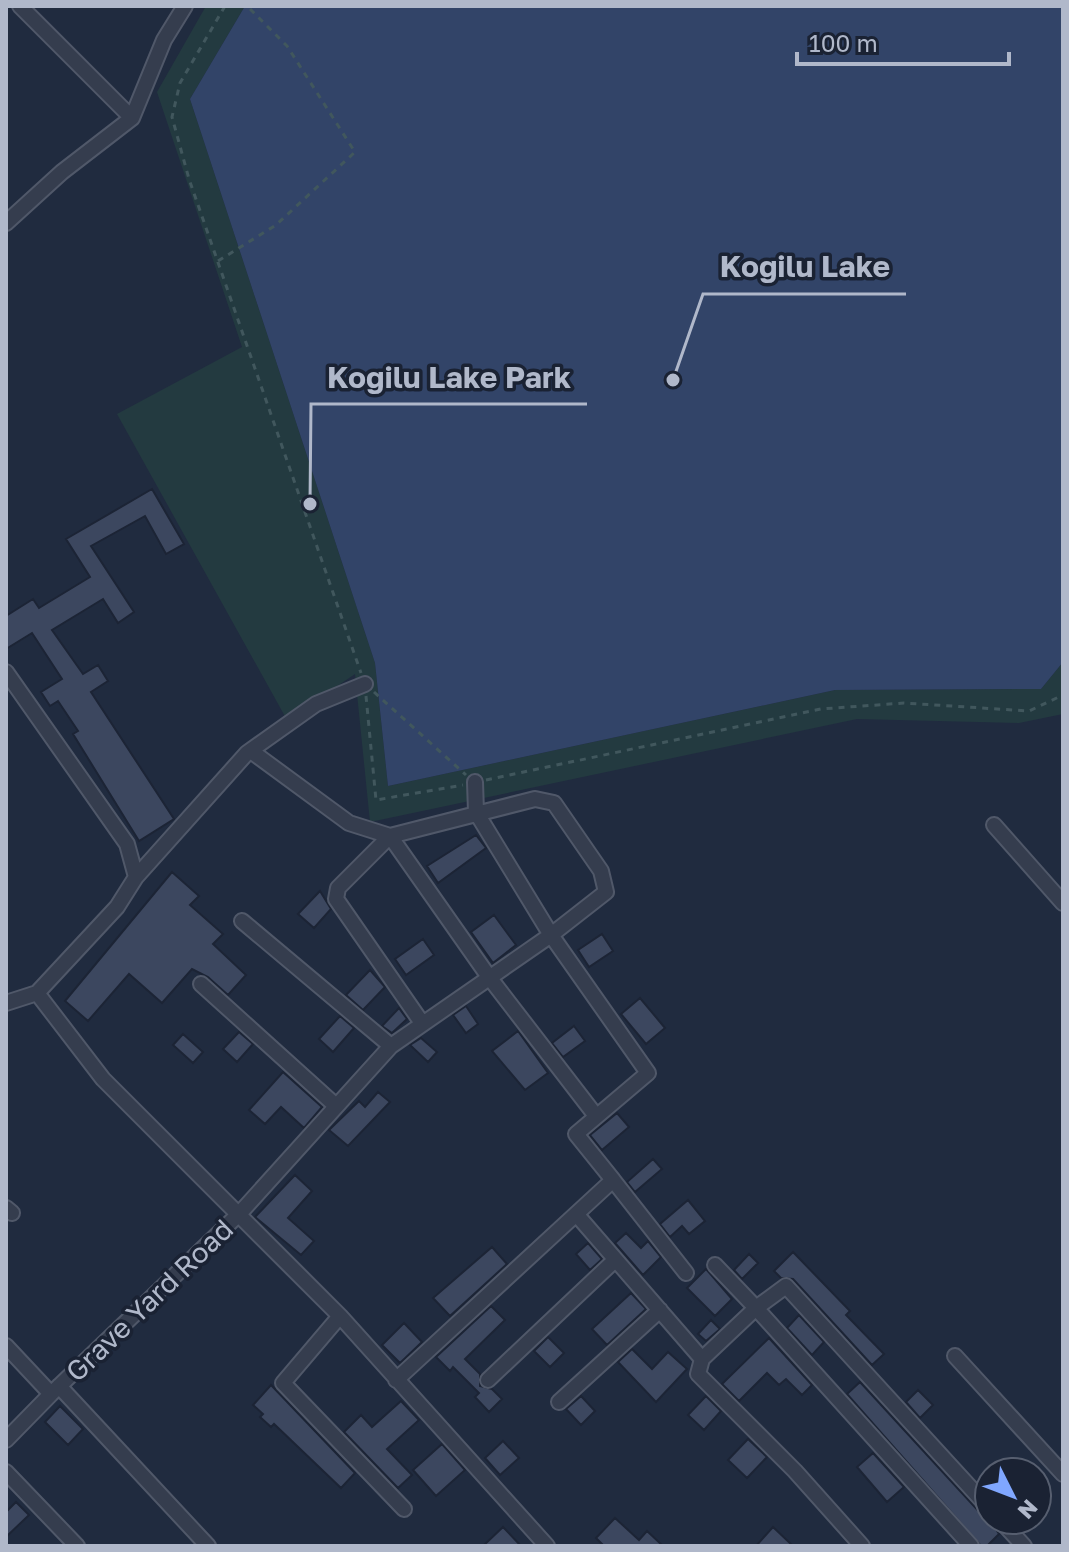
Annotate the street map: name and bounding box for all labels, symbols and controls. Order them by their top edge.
scale bar [797,16,1009,66]
text: 100 m [809,28,878,57]
callout: Kogilu Lake [703,240,906,294]
text: Kogilu Lake [720,248,890,284]
callout: Kogilu Lake Park [311,350,587,404]
text: Kogilu Lake Park [327,359,572,395]
street label: Grave Yard Road [59,1212,239,1388]
north arrow [973,1456,1053,1536]
text: N [1013,1494,1044,1525]

